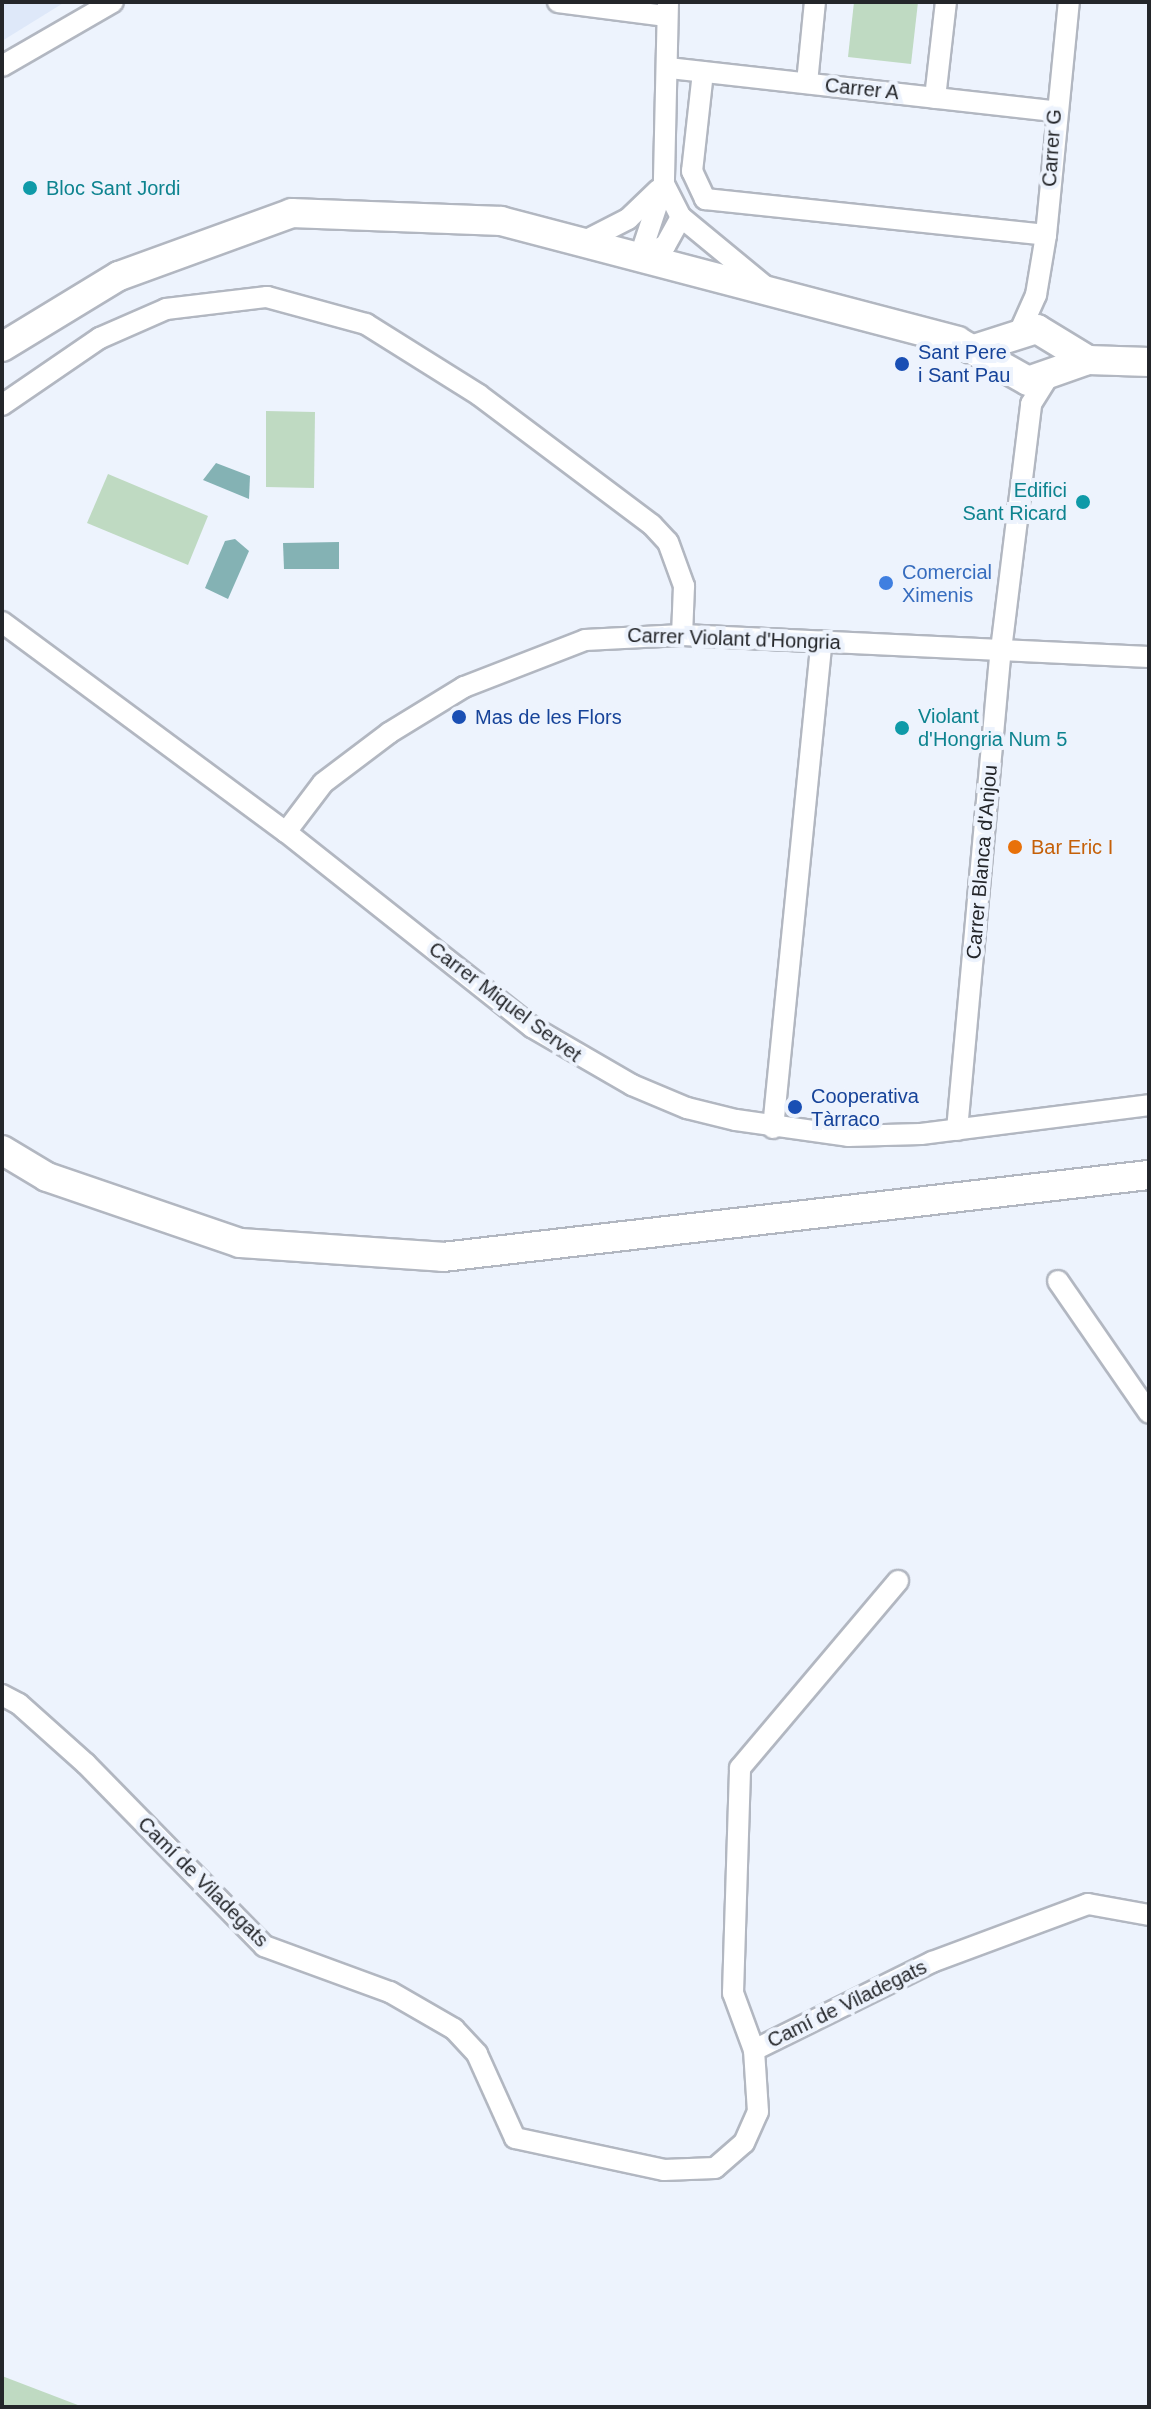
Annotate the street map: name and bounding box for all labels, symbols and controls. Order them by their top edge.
street label: Carrer A [823,73,901,105]
street label: Carrer G [1037,108,1067,188]
place label: Bloc Sant Jordi [46,176,181,200]
marker: Bloc Sant Jordi [21,179,39,197]
place label: Sant Pere i Sant Pau [918,340,1010,387]
marker: Sant Pere i Sant Pau [893,355,911,373]
place label: Edifici Sant Ricard [963,478,1067,525]
marker: Edifici Sant Ricard [1074,493,1092,511]
place label: Comercial Ximenis [902,560,992,607]
marker: Comercial Ximenis [877,574,895,592]
street label: Carrer Violant d'Hongria [627,623,841,655]
place label: Violant d'Hongria Num 5 [918,704,1067,751]
place label: Mas de les Flors [475,705,622,729]
marker: Mas de les Flors [450,708,468,726]
marker: Violant d'Hongria Num 5 [893,719,911,737]
street label: Carrer Blanca d'Anjou [962,764,1002,960]
place label: Bar Eric I [1031,835,1113,859]
marker: Bar Eric I [1006,838,1024,856]
street label: Carrer Miquel Servet [424,937,586,1067]
place label: Cooperativa Tàrraco [811,1084,919,1131]
marker: Cooperativa Tàrraco [786,1098,804,1116]
street label: Camí de Viladegats [133,1812,273,1952]
street label: Camí de Viladegats [763,1955,931,2053]

